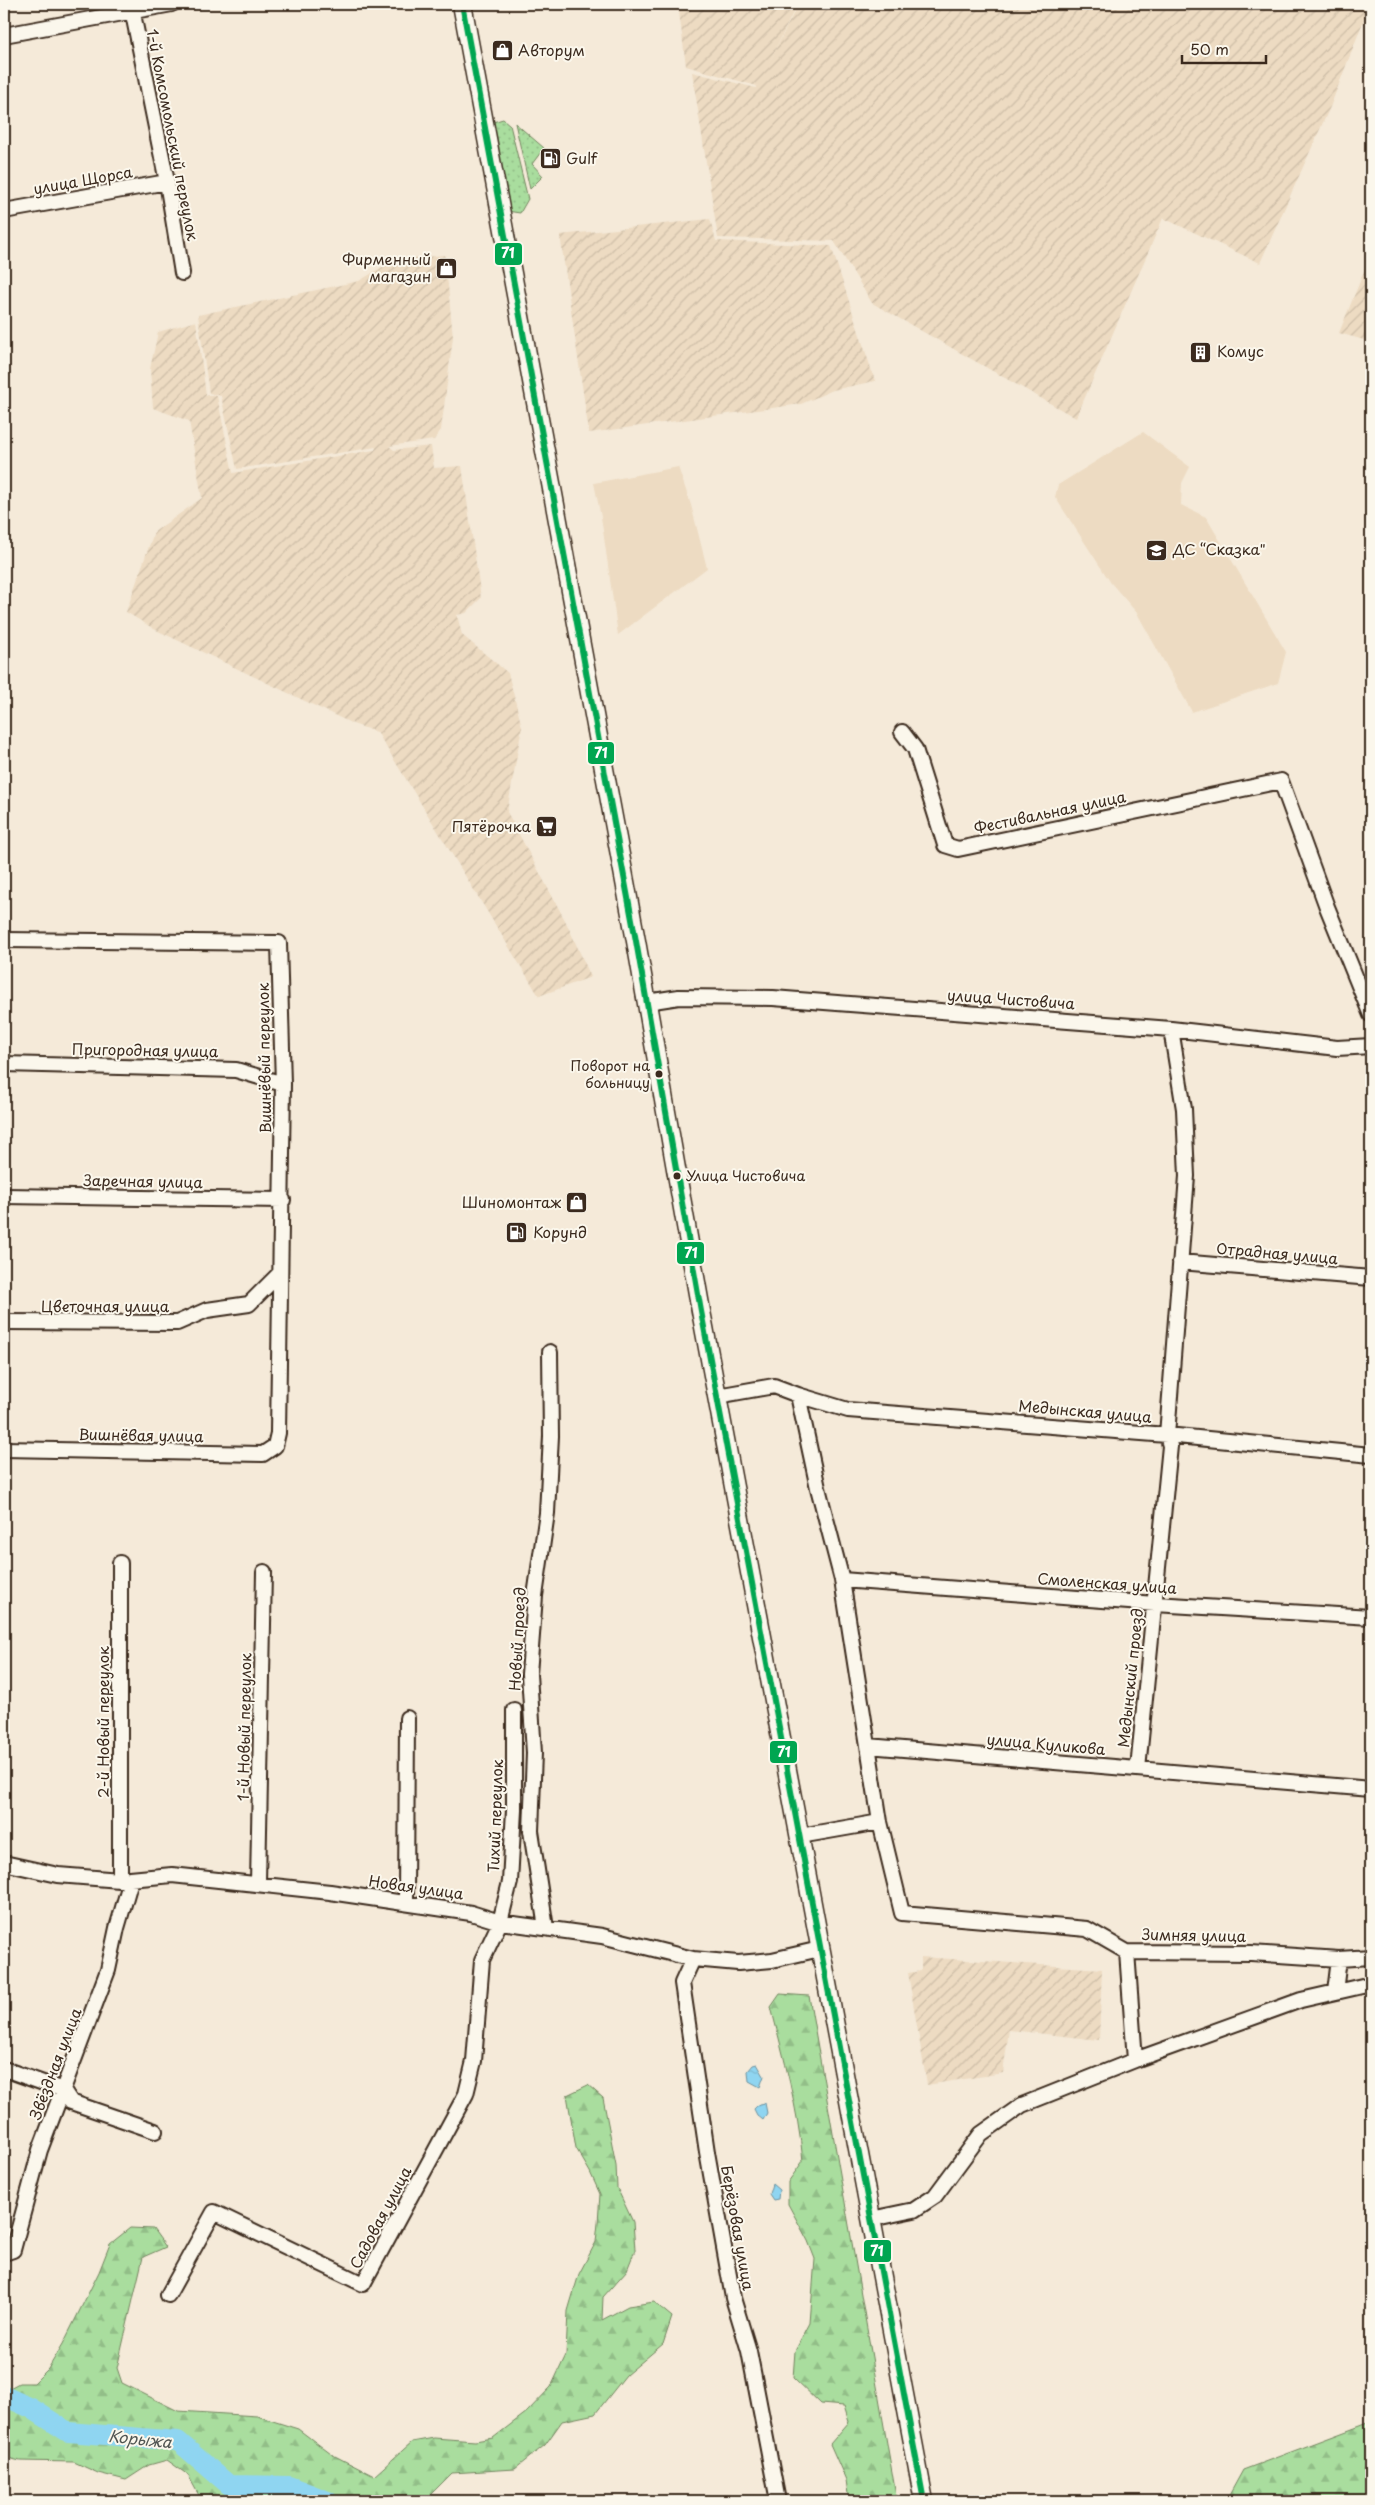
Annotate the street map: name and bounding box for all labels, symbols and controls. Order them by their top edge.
street label: 1-й Комсомольский переулок [142,27,205,243]
scale bar [1182,32,1266,64]
text: 50 m [1190,37,1229,60]
place label: Авторум [518,38,585,61]
shop icon: Авторум [490,39,514,63]
place label: Gulf [566,146,598,169]
fuel station icon: Gulf [538,147,562,171]
street label: улица Щорса [31,159,135,200]
line badge: 71 [494,242,523,266]
text: 71 [501,242,515,263]
place label: Фирменный магазин [342,247,431,287]
shop icon: Фирменный магазин [435,257,459,281]
place label: Комус [1217,339,1264,362]
building icon: Комус [1189,340,1213,364]
place label: ДС “Сказка" [1172,537,1266,560]
school or university icon: ДС “Сказка" [1145,538,1169,562]
line badge: 71 [587,741,615,765]
text: 71 [594,742,608,763]
street label: Фестивальная улица [972,784,1128,839]
place label: Пятёрочка [452,814,532,837]
supermarket icon: Пятёрочка [535,815,559,839]
street label: Вишнёвый переулок [251,982,276,1133]
street label: улица Чистовича [946,983,1076,1014]
street label: Пригородная улица [72,1037,219,1062]
place label: Поворот на больницу [571,1055,650,1093]
marker: Поворот на больницу [654,1069,664,1079]
place label: Улица Чистовича [686,1165,806,1186]
street label: Заречная улица [83,1168,204,1193]
marker: Улица Чистовича [672,1171,682,1181]
place label: Шиномонтаж [462,1190,561,1213]
shop icon: Шиномонтаж [565,1191,589,1215]
place label: Корунд [533,1220,587,1243]
fuel station icon: Корунд [505,1221,529,1245]
street label: Отрадная улица [1215,1236,1339,1269]
line badge: 71 [676,1241,705,1265]
text: 71 [684,1242,698,1263]
street label: Цветочная улица [41,1294,170,1317]
street label: Медынская улица [1018,1393,1153,1428]
street label: Вишнёвая улица [78,1422,204,1447]
street label: Смоленская улица [1037,1566,1178,1599]
street label: Новый проезд [502,1586,531,1691]
street label: Медынский проезд [1111,1607,1148,1749]
street label: 2-й Новый переулок [91,1646,114,1798]
street label: 1-й Новый переулок [231,1653,256,1801]
street label: улица Куликова [986,1727,1107,1760]
line badge: 71 [769,1740,798,1764]
text: 71 [777,1741,791,1762]
street label: Тихий переулок [481,1759,508,1873]
street label: Новая улица [367,1868,466,1905]
street label: Зимняя улица [1142,1922,1247,1947]
street label: Звёздная улица [23,2004,87,2123]
street label: Садовая улица [343,2162,417,2273]
street label: Берёзовая улица [716,2164,761,2292]
line badge: 71 [863,2239,892,2263]
text: 71 [870,2240,884,2261]
water label: Корыжа [107,2423,174,2453]

